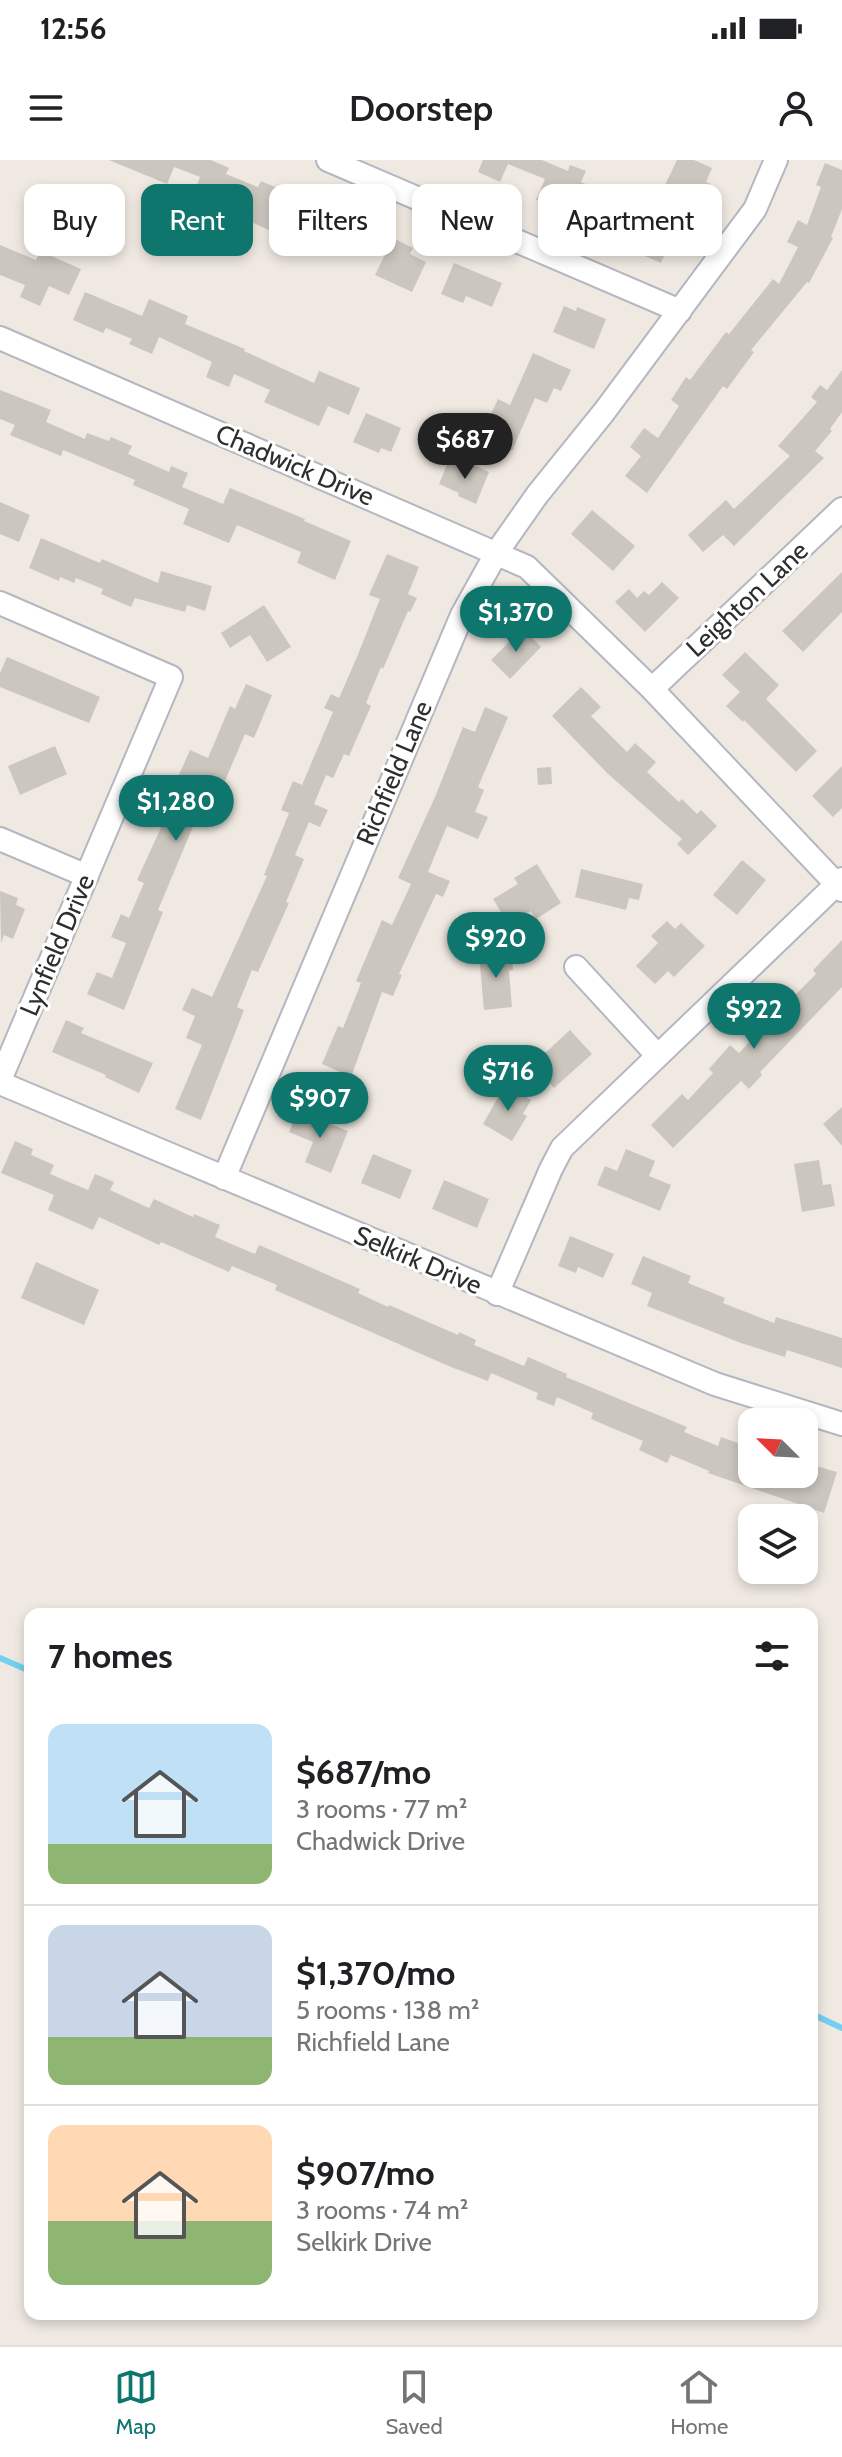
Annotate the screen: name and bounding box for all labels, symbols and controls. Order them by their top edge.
text: 12:56 [40,10,107,47]
icon: menu [24,86,68,130]
text: Doorstep [349,86,493,130]
icon: person [774,86,818,130]
chip: Buy [24,184,125,256]
chip: Rent [141,184,253,256]
chip: Filters [269,184,396,256]
chip: New [412,184,522,256]
chip: Apartment [538,184,722,256]
pin: $687 [418,413,512,481]
street label: Chadwick Drive [211,417,379,513]
text: $687 [436,423,494,455]
street label: Leighton Lane [679,534,815,664]
pin: $1,370 [451,586,581,654]
text: $1,370 [478,596,554,628]
street label: Richfield Lane [349,696,439,850]
pin: $1,280 [111,775,241,843]
text: $1,280 [137,785,215,817]
street label: Lynfield Drive [13,869,101,1021]
pin: $920 [449,912,543,980]
text: $920 [465,922,527,954]
pin: $922 [707,983,801,1051]
text: $922 [725,993,783,1025]
pin: $716 [461,1045,555,1113]
text: $716 [482,1055,534,1087]
pin: $907 [273,1072,367,1140]
text: $907 [289,1082,351,1114]
street label: Selkirk Drive [349,1219,487,1301]
north arrow [738,1408,818,1488]
map controls [738,1408,818,1584]
button: layers [738,1504,818,1584]
icon: filters [750,1634,794,1678]
text: 7 homes [48,1635,173,1677]
text: $687/mo [296,1751,431,1793]
icon: home [112,1756,208,1852]
text: 3 rooms · 77 m² [296,1793,467,1825]
text: Chadwick Drive [296,1825,465,1857]
text: $1,370/mo [296,1952,455,1994]
icon: home [112,1957,208,2053]
text: 5 rooms · 138 m² [296,1994,479,2026]
text: Richfield Lane [296,2026,450,2058]
text: $907/mo [296,2152,435,2194]
icon: home [112,2157,208,2253]
text: 3 rooms · 74 m² [296,2194,468,2226]
text: Selkirk Drive [296,2226,432,2258]
tab: Map [114,2365,158,2440]
tab: Saved [385,2365,443,2440]
tab: Home [670,2365,728,2440]

